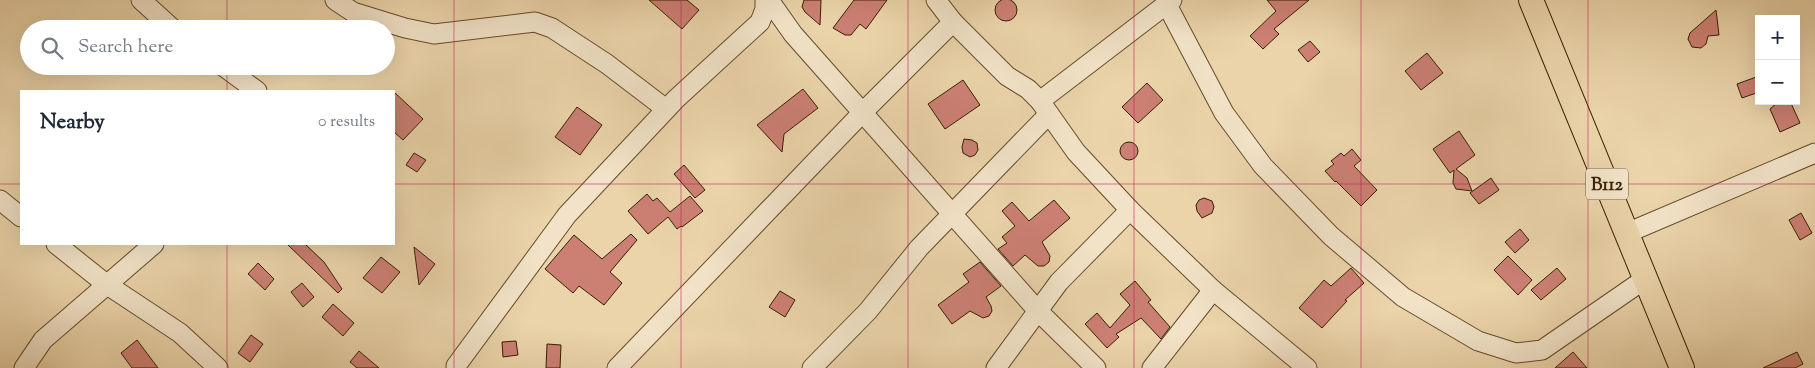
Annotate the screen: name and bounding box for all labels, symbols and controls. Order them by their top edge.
map controls [1755,15,1800,105]
button: + [1755,15,1800,60]
search box [20,20,395,75]
icon: search [38,34,66,62]
text: Search here [78,34,173,61]
button: − [1755,60,1800,105]
text: Nearby [40,108,105,138]
text: 0 results [318,111,375,134]
road number: B112 [1586,168,1628,200]

